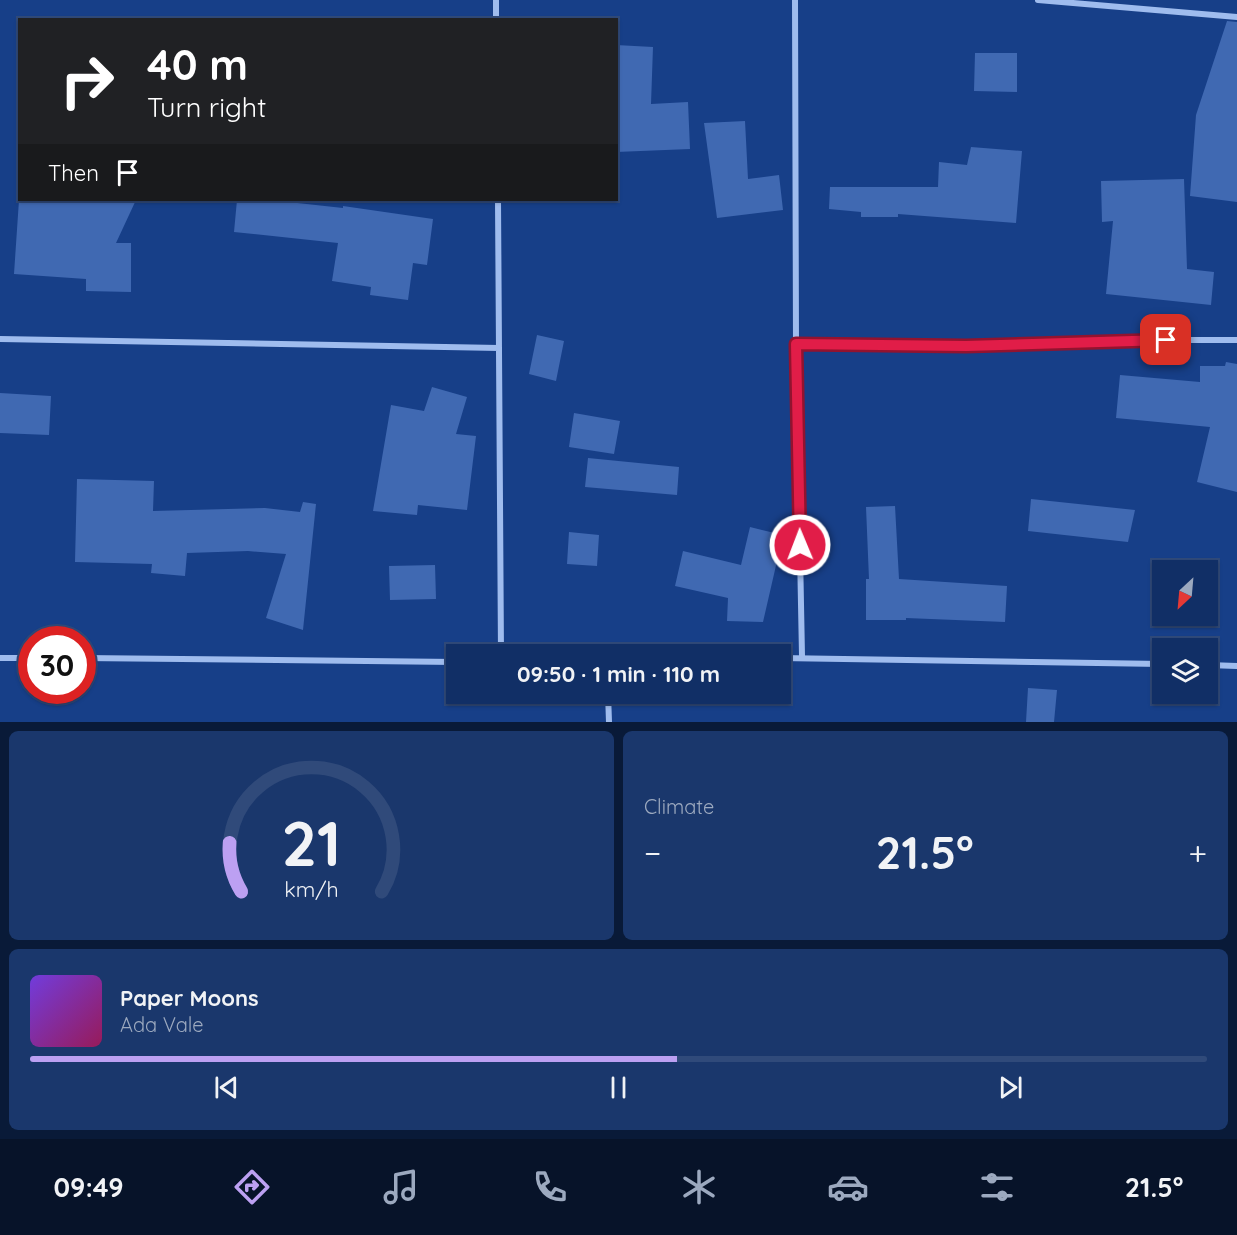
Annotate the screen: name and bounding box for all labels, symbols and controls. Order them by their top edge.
text: 40 m [147,38,248,91]
icon: right [48,42,126,120]
text: Turn right [147,90,266,124]
icon: arrive [111,156,144,189]
text: Then [48,159,99,187]
pin [1140,314,1191,365]
icon: arrive [1149,323,1182,356]
position arrow [768,513,832,577]
north arrow [1152,560,1218,626]
map controls [1152,560,1218,704]
speed limit sign: 30 [18,626,96,704]
button: layers [1152,638,1218,704]
text: 09:50 · 1 min · 110 m [517,660,720,688]
text: Climate [644,794,714,819]
text: 21 [282,804,341,882]
text: 21.5° [876,824,974,880]
text: − [644,832,661,873]
text: + [1188,832,1207,873]
text: km/h [284,877,339,903]
text: Paper Moons [120,984,259,1012]
text: Ada Vale [120,1012,204,1037]
icon: previous [210,1071,243,1104]
icon: pause [602,1071,635,1104]
icon: next [994,1071,1027,1104]
icon: directions [231,1166,273,1208]
icon: music [380,1166,422,1208]
icon: phone [529,1166,571,1208]
icon: climate [678,1166,720,1208]
icon: car [827,1166,869,1208]
icon: filters [976,1166,1018,1208]
text: 09:49 [54,1170,123,1204]
text: 21.5° [1125,1170,1183,1204]

